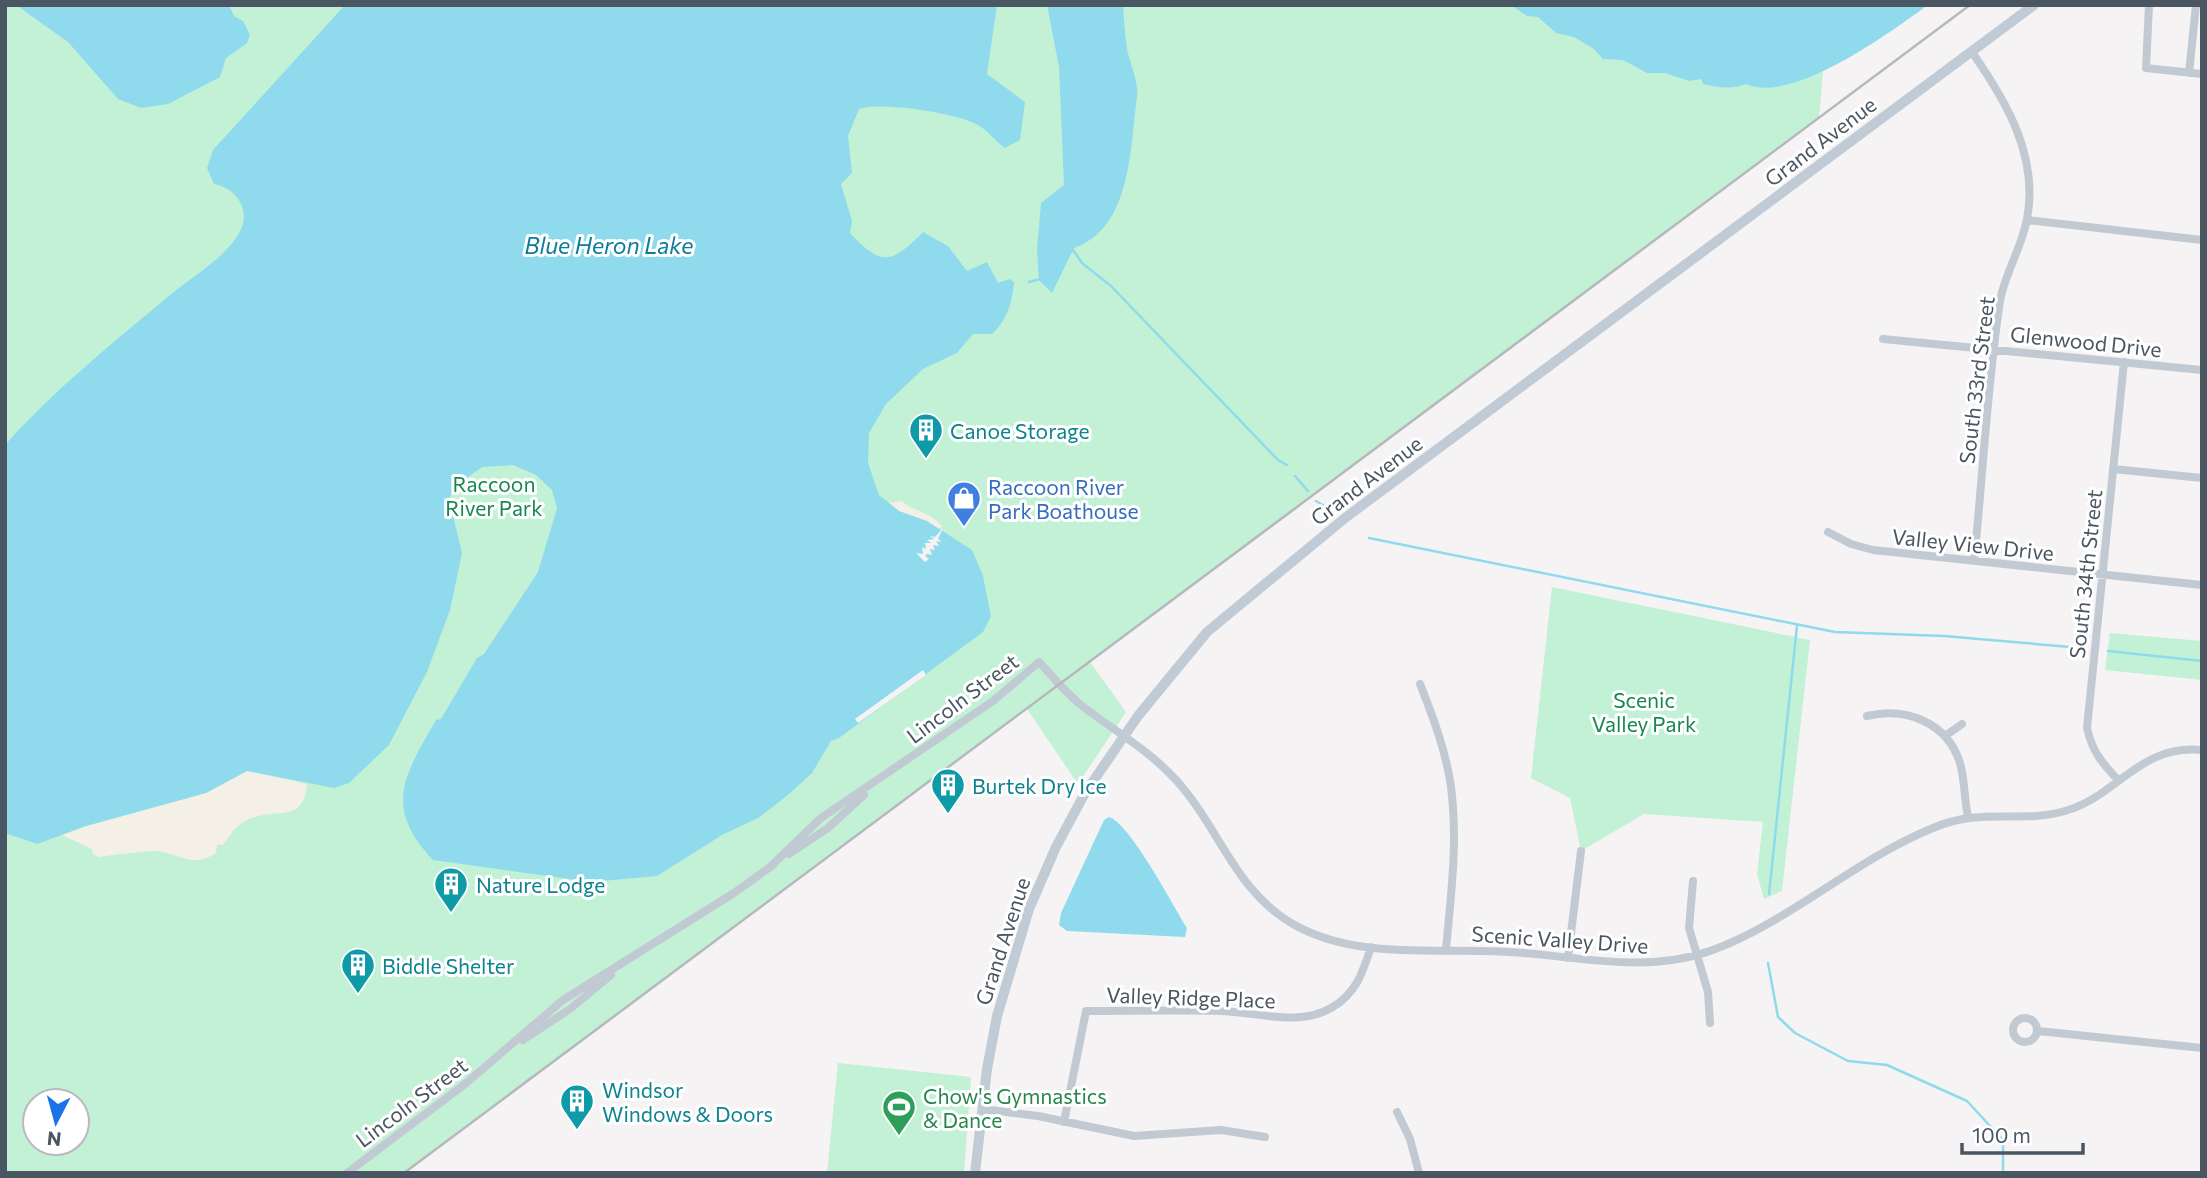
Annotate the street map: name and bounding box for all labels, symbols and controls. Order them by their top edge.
street label: Grand Avenue [1759,91,1881,191]
water label: Blue Heron Lake [525,231,693,259]
street label: South 33rd Street [1953,295,1999,465]
street label: Glenwood Drive [2009,321,2163,361]
building icon: Canoe Storage [907,411,945,460]
place label: Canoe Storage [950,418,1090,443]
street label: Grand Avenue [1305,430,1427,530]
park label: Raccoon River Park [445,471,543,520]
place label: Raccoon River Park Boathouse [988,474,1139,523]
shop icon: Raccoon River Park Boathouse [945,479,983,528]
street label: South 34th Street [2064,488,2106,660]
street label: Valley View Drive [1891,523,2055,565]
street label: Lincoln Street [901,648,1023,748]
park label: Scenic Valley Park [1592,687,1696,736]
building icon: Burtek Dry Ice [929,766,967,815]
place label: Burtek Dry Ice [972,773,1107,798]
building icon: Nature Lodge [432,865,470,914]
place label: Nature Lodge [476,872,605,897]
street label: Grand Avenue [970,874,1034,1008]
street label: Scenic Valley Drive [1471,920,1649,958]
building icon: Biddle Shelter [339,946,377,995]
place label: Biddle Shelter [382,953,514,978]
street label: Valley Ridge Place [1106,982,1276,1012]
street label: Lincoln Street [350,1052,472,1152]
place label: Windsor Windows & Doors [602,1077,773,1126]
building icon: Windsor Windows & Doors [558,1082,596,1131]
place label: Chow's Gymnastics & Dance [923,1083,1107,1132]
north arrow [21,1087,91,1157]
sports icon: Chow's Gymnastics & Dance [880,1088,918,1137]
scale bar [1962,1112,2083,1156]
text: 100 m [1972,1122,2031,1147]
text: N [46,1127,62,1152]

